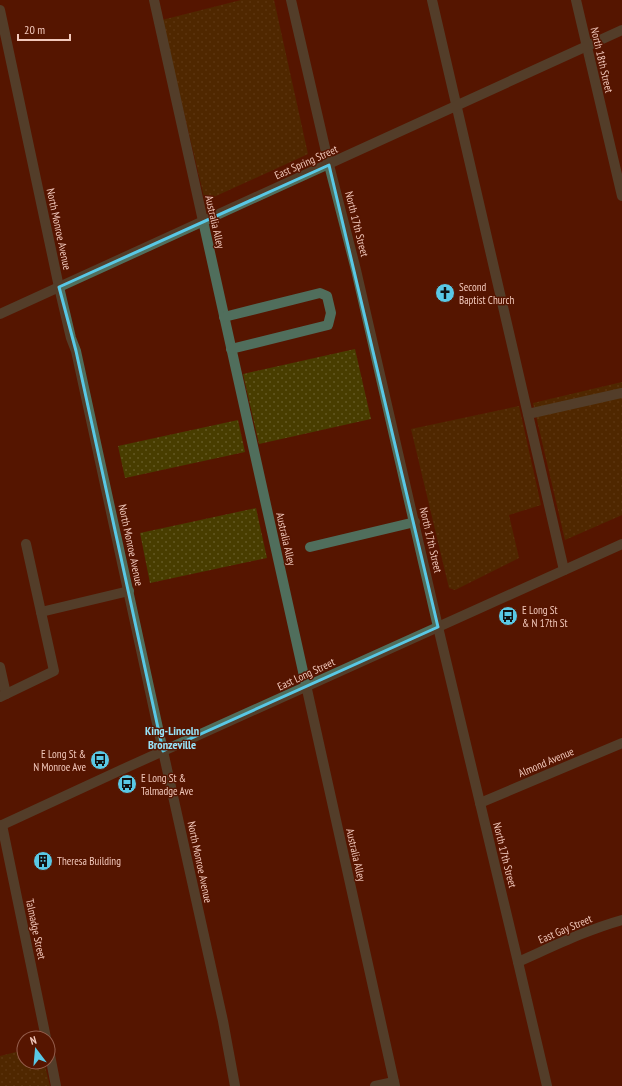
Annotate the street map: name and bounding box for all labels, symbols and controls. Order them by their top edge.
scale bar [18,16,70,42]
text: 20 m [24,22,45,37]
street label: North 18th Street [588,26,616,94]
street label: East Spring Street [272,142,340,182]
street label: North Monroe Avenue [44,187,75,271]
street label: North 17th Street [342,190,372,258]
street label: Australia Alley [202,194,228,251]
place label: Second Baptist Church [459,280,514,307]
church icon: Second Baptist Church [434,282,456,304]
street label: North Monroe Avenue [116,503,147,587]
street label: North 17th Street [417,506,445,574]
street label: Australia Alley [273,511,299,568]
place label: E Long St & N 17th St [522,603,568,630]
bus stop icon: E Long St & N 17th St [497,605,519,627]
street label: East Long Street [275,655,337,693]
district label: King-Lincoln Bronzeville [145,723,199,752]
street label: Almond Avenue [516,744,576,780]
place label: E Long St & N Monroe Ave [33,747,86,774]
bus stop icon: E Long St & N Monroe Ave [89,749,111,771]
place label: E Long St & Talmadge Ave [141,771,194,798]
bus stop icon: E Long St & Talmadge Ave [116,773,138,795]
street label: North Monroe Avenue [185,820,216,904]
street label: North 17th Street [490,821,520,889]
street label: Australia Alley [343,827,369,884]
building icon: Theresa Building [32,850,54,872]
place label: Theresa Building [57,854,121,868]
street label: Talmadge Street [23,897,49,961]
street label: East Gay Street [536,911,594,947]
north arrow [16,1030,56,1070]
text: N [28,1033,38,1048]

